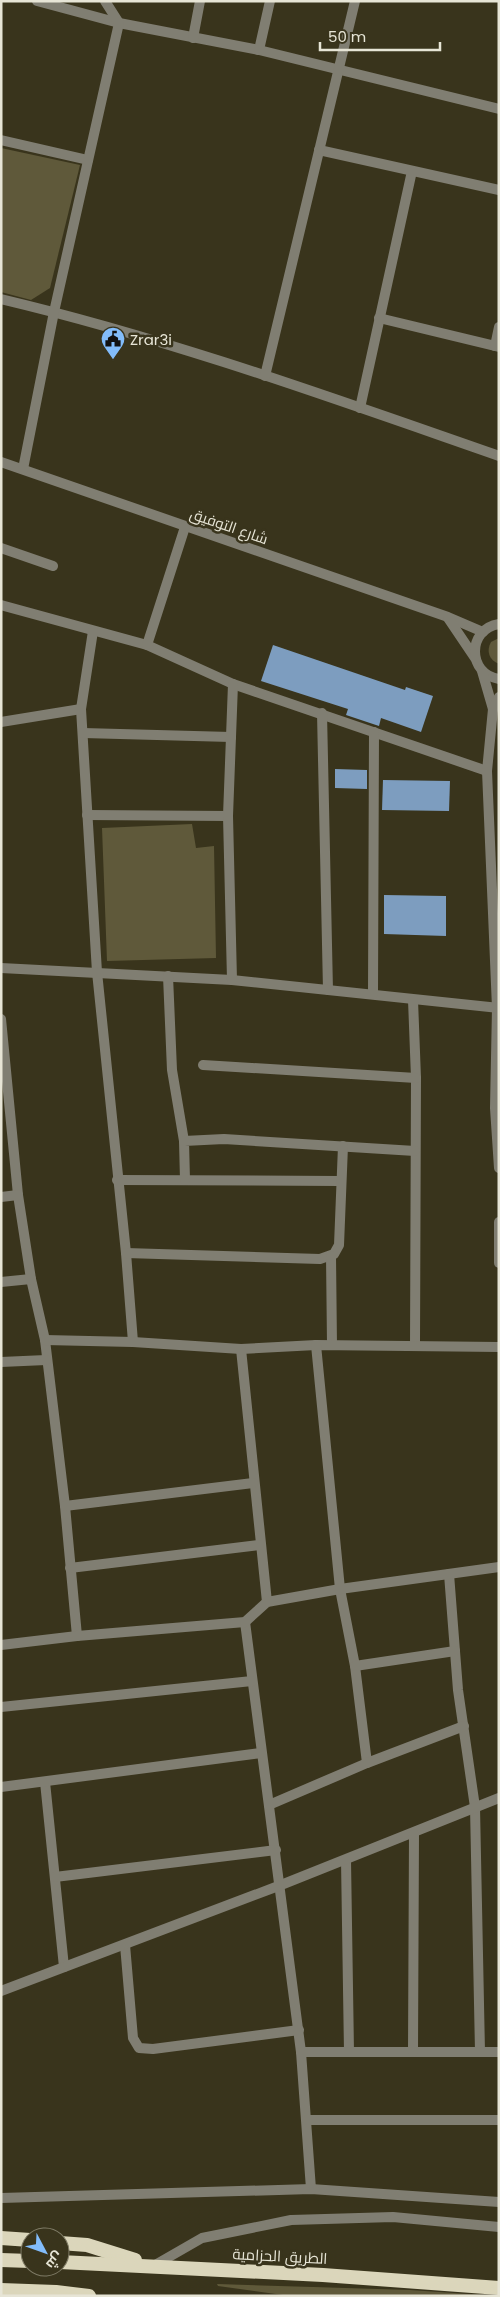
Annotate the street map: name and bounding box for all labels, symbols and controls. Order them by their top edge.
scale bar [320,20,440,52]
text: 50 m [328,26,366,47]
public building icon: Zrar3i [100,326,126,360]
place label: Zrar3i [130,329,172,350]
street label: شارع التوفيق [187,503,271,550]
north arrow [20,2227,70,2277]
street label: الطريق الحزامية [232,2243,328,2269]
text: ش [41,2247,68,2274]

